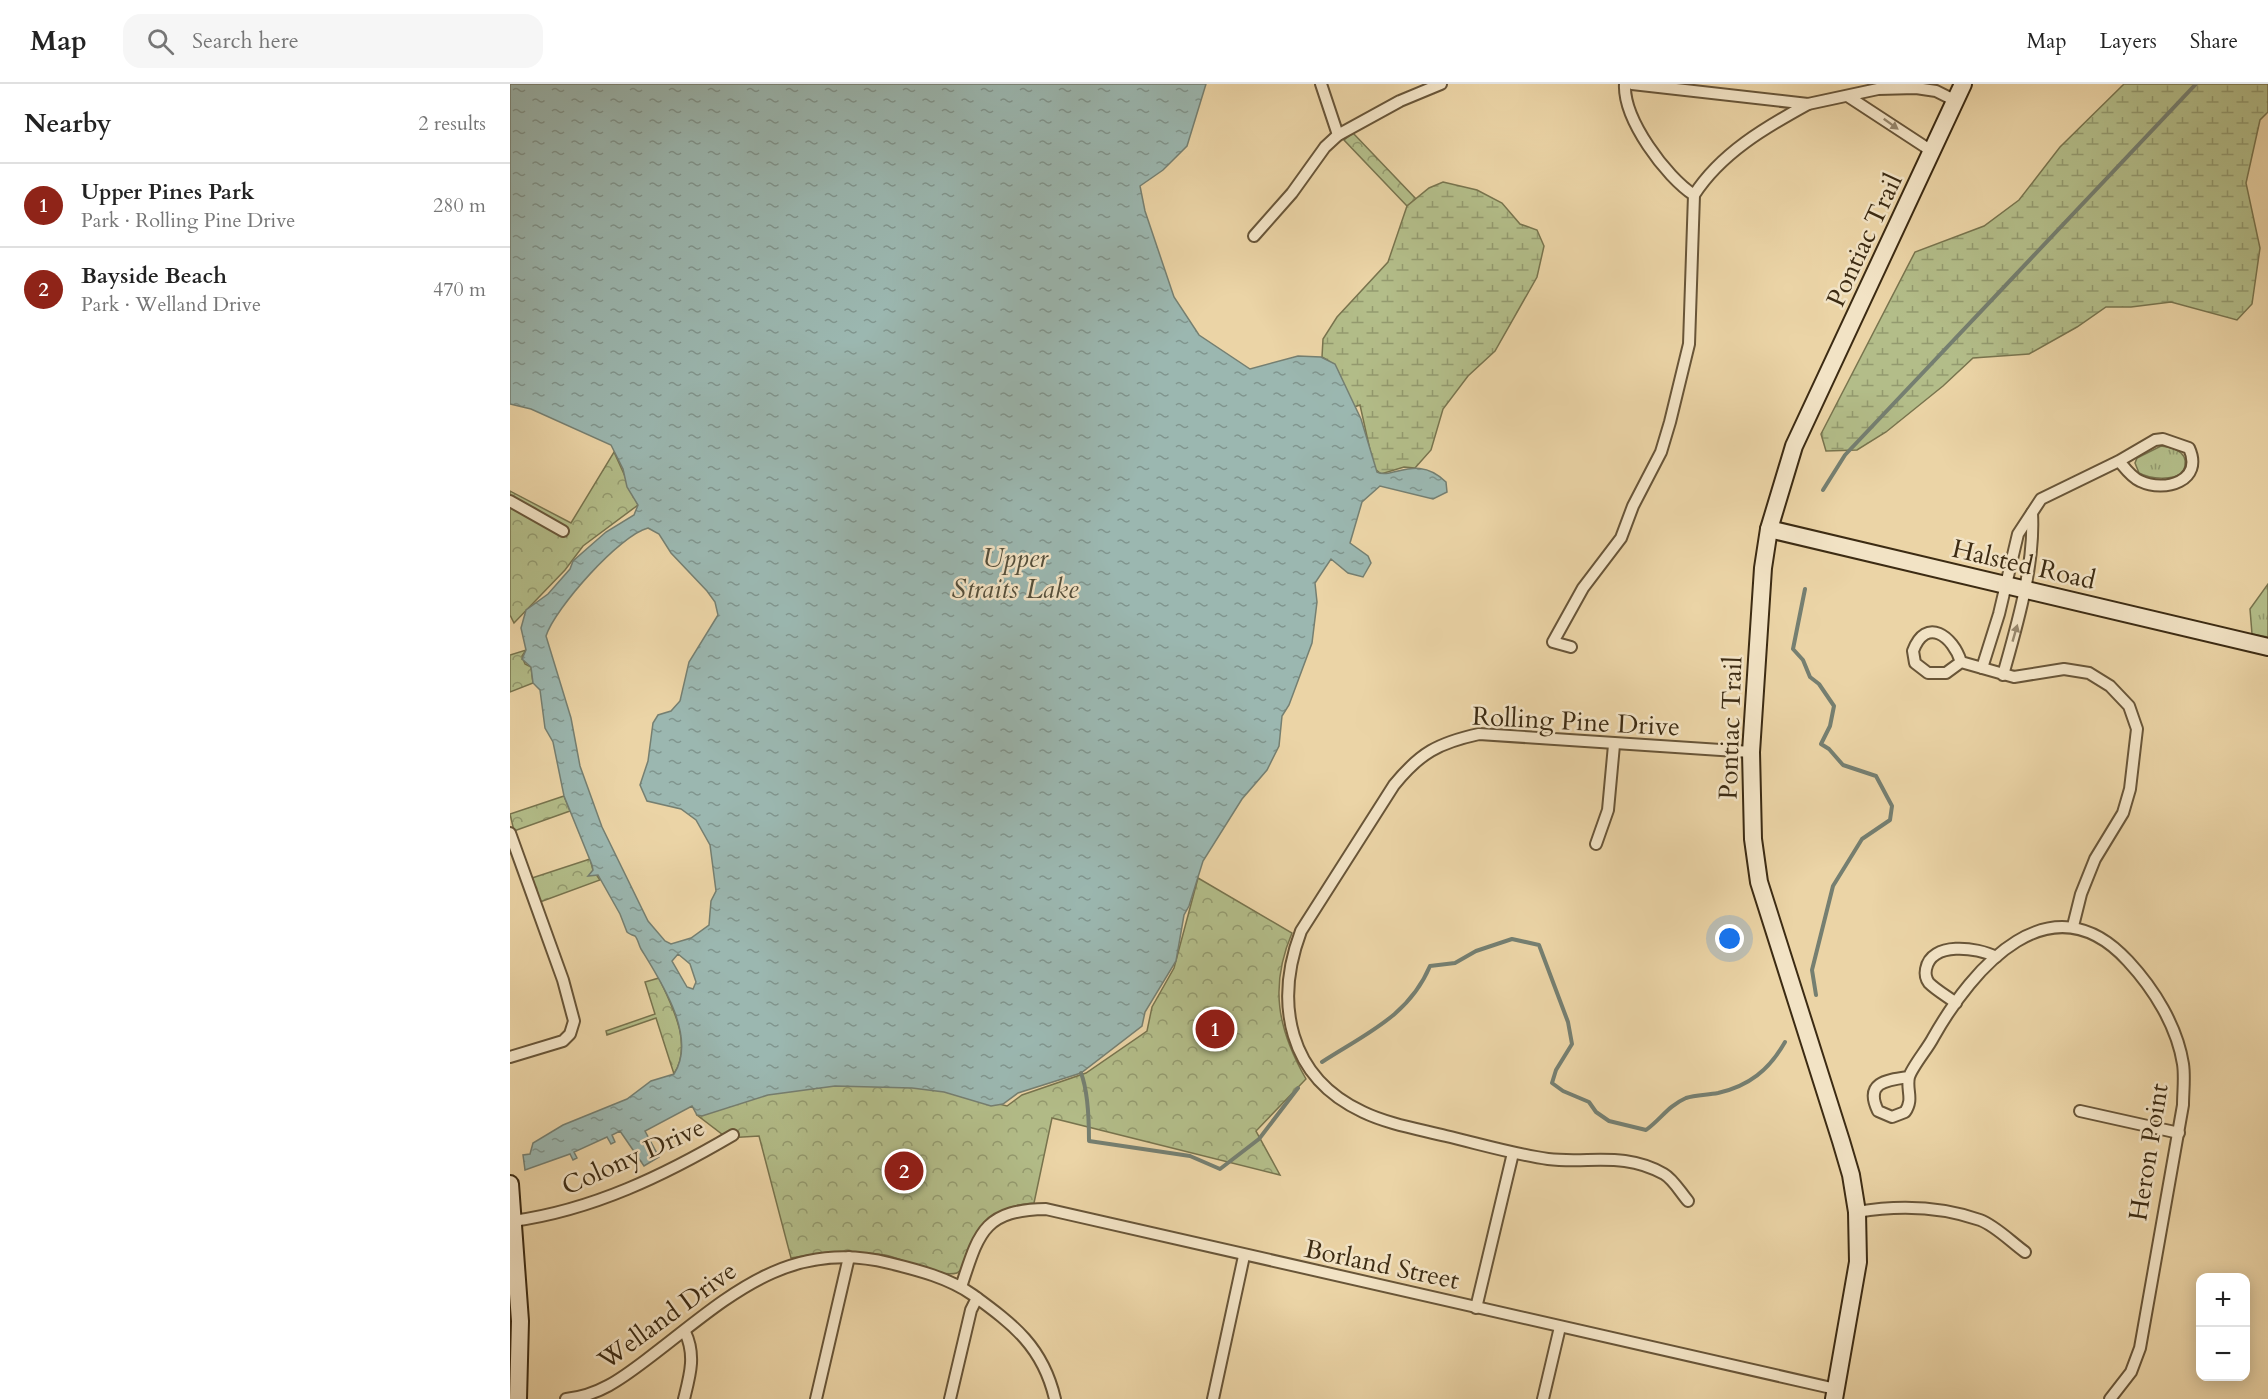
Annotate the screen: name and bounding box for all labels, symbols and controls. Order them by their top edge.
search box [123,14,543,68]
text: Map [30,22,87,60]
icon: search [144,25,177,58]
text: Search here [192,26,299,56]
text: Map [2027,27,2067,56]
text: Layers [2100,27,2157,56]
text: Share [2190,27,2238,56]
text: Nearby [24,106,112,141]
text: 2 results [418,110,486,137]
one-way arrow [1883,118,1899,130]
street label: Pontiac Trail [1818,167,1911,313]
text: Upper Pines Park [81,177,255,207]
text: 1 [38,192,49,219]
text: 280 m [433,192,486,219]
text: Park · Rolling Pine Drive [81,207,295,234]
text: Bayside Beach [81,261,227,291]
text: 2 [38,276,49,303]
text: 470 m [433,276,486,303]
text: Park · Welland Drive [81,291,261,318]
street label: Halsted Road [1949,531,2099,598]
water label: Upper Straits Lake [952,540,1079,608]
one-way arrow [2011,624,2020,642]
street label: Pontiac Trail [1711,655,1751,800]
street label: Rolling Pine Drive [1471,699,1681,744]
your location [1715,924,1744,953]
pin: 1 [1196,1006,1234,1052]
street label: Heron Point [2120,1081,2177,1223]
street label: Colony Drive [556,1109,710,1204]
pin: 2 [884,1148,924,1194]
street label: Borland Street [1301,1231,1462,1298]
street label: Welland Drive [590,1253,744,1378]
map controls [2196,1273,2250,1381]
button: + [2196,1273,2250,1327]
button: − [2196,1327,2250,1381]

